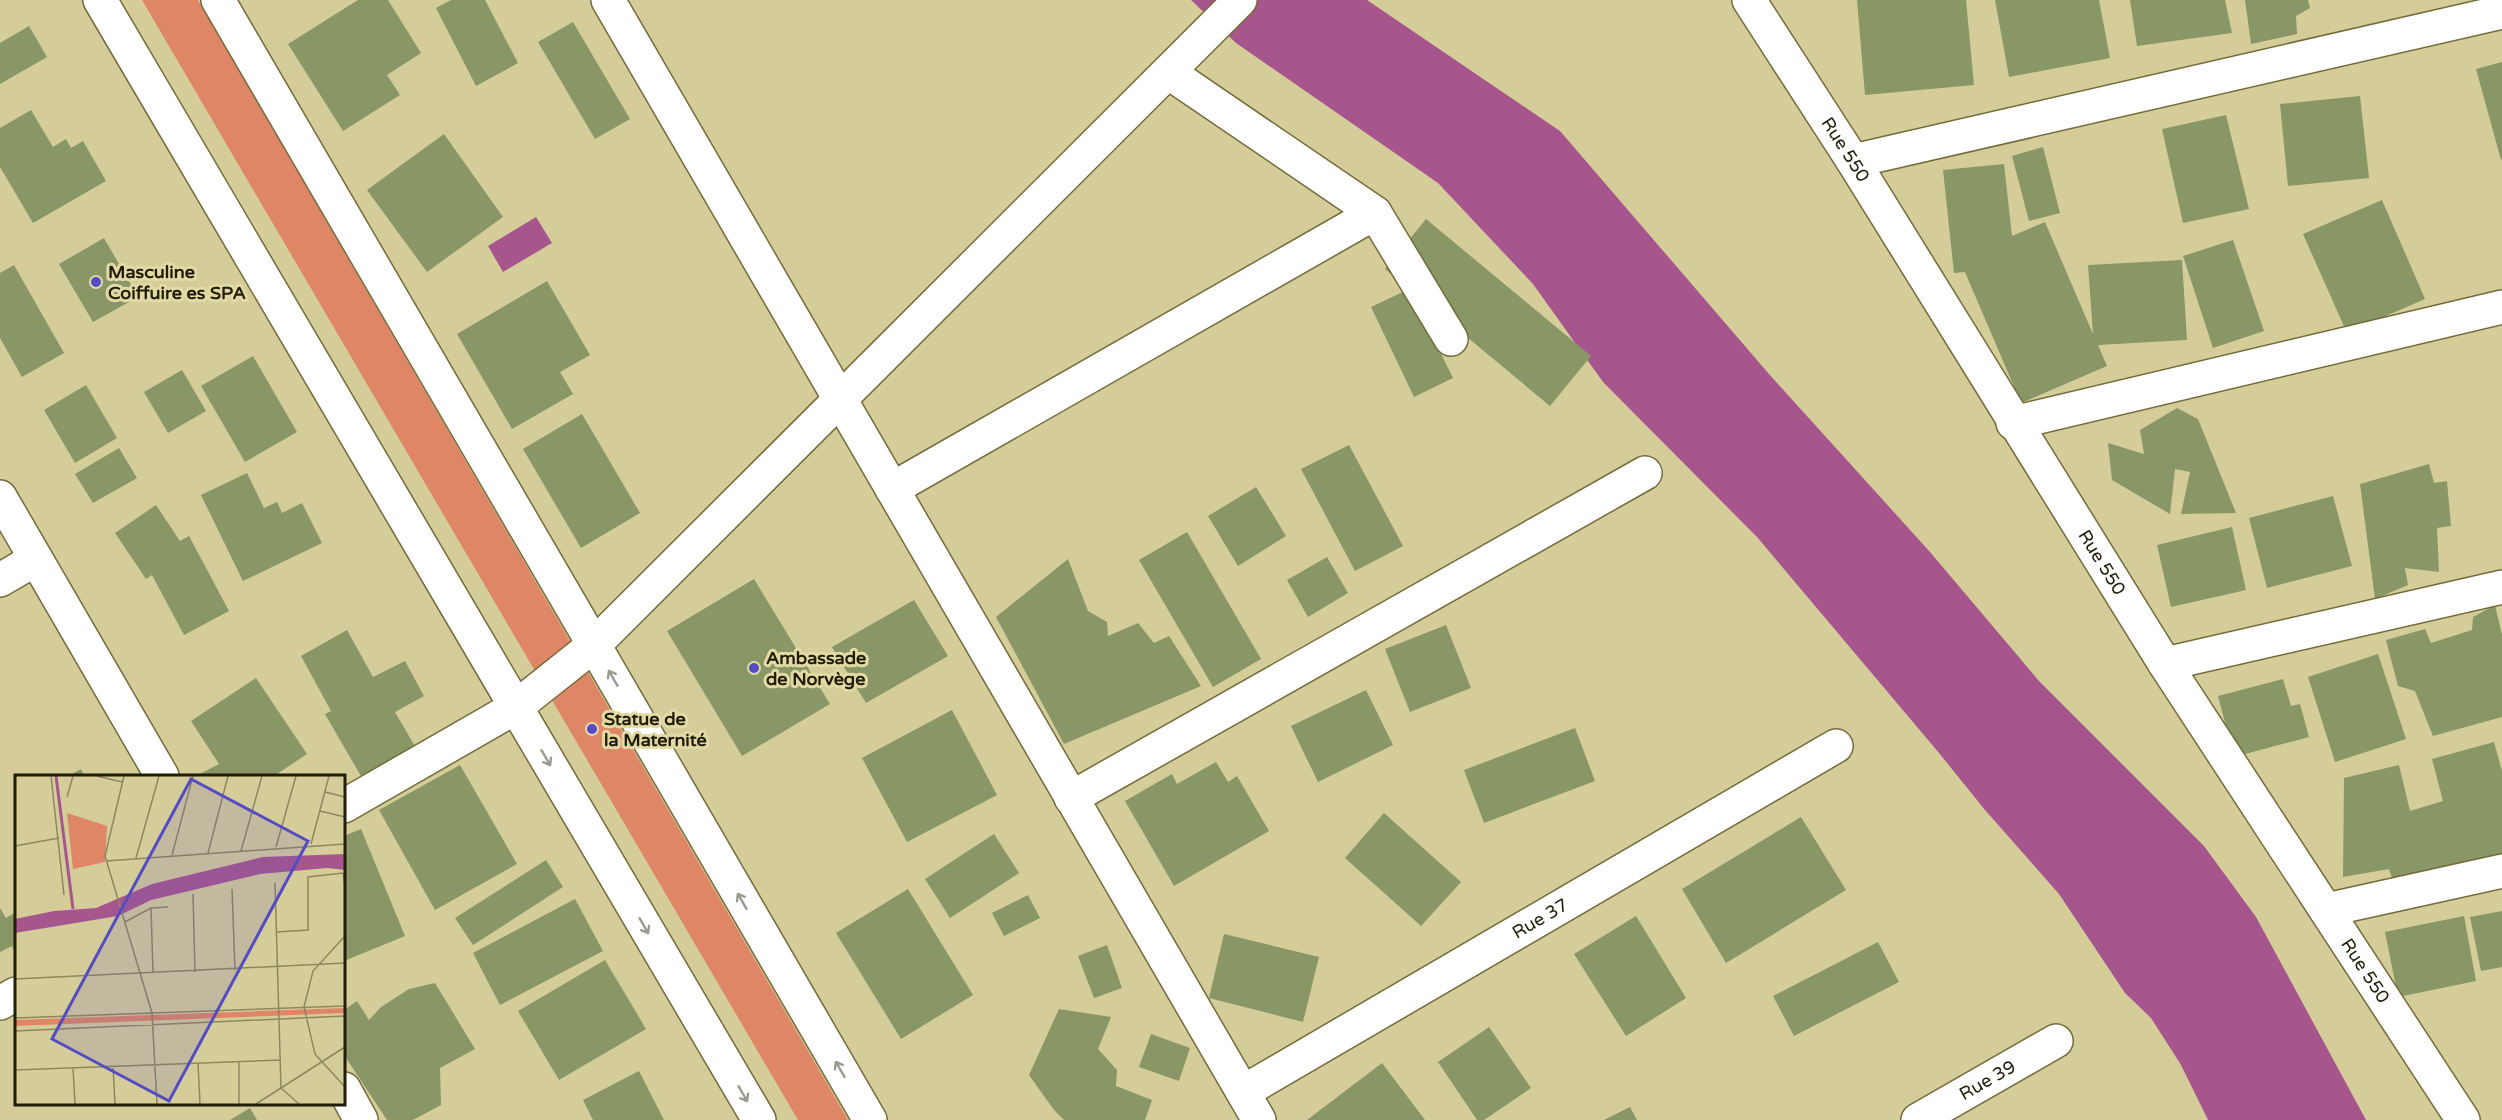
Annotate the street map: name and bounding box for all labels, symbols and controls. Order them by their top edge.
street label: Rue 550 [1817,113,1874,186]
place label: Masculine Coiffuire es SPA [108,261,246,304]
marker: Masculine Coiffuire es SPA [89,275,103,289]
street label: Rue 550 [2073,526,2130,599]
place label: Ambassade de Norvège [766,647,866,690]
marker: Ambassade de Norvège [747,661,761,675]
one-way arrow [606,670,618,687]
place label: Statue de la Maternité [604,708,707,751]
marker: Statue de la Maternité [585,722,599,736]
one-way arrow [540,749,552,766]
inset map [15,775,345,1105]
one-way arrow [736,893,748,910]
street label: Rue 37 [1508,894,1572,944]
one-way arrow [639,917,651,934]
street label: Rue 550 [2336,934,2395,1007]
street label: Rue 39 [1955,1055,2019,1105]
one-way arrow [834,1061,846,1078]
one-way arrow [738,1085,750,1102]

